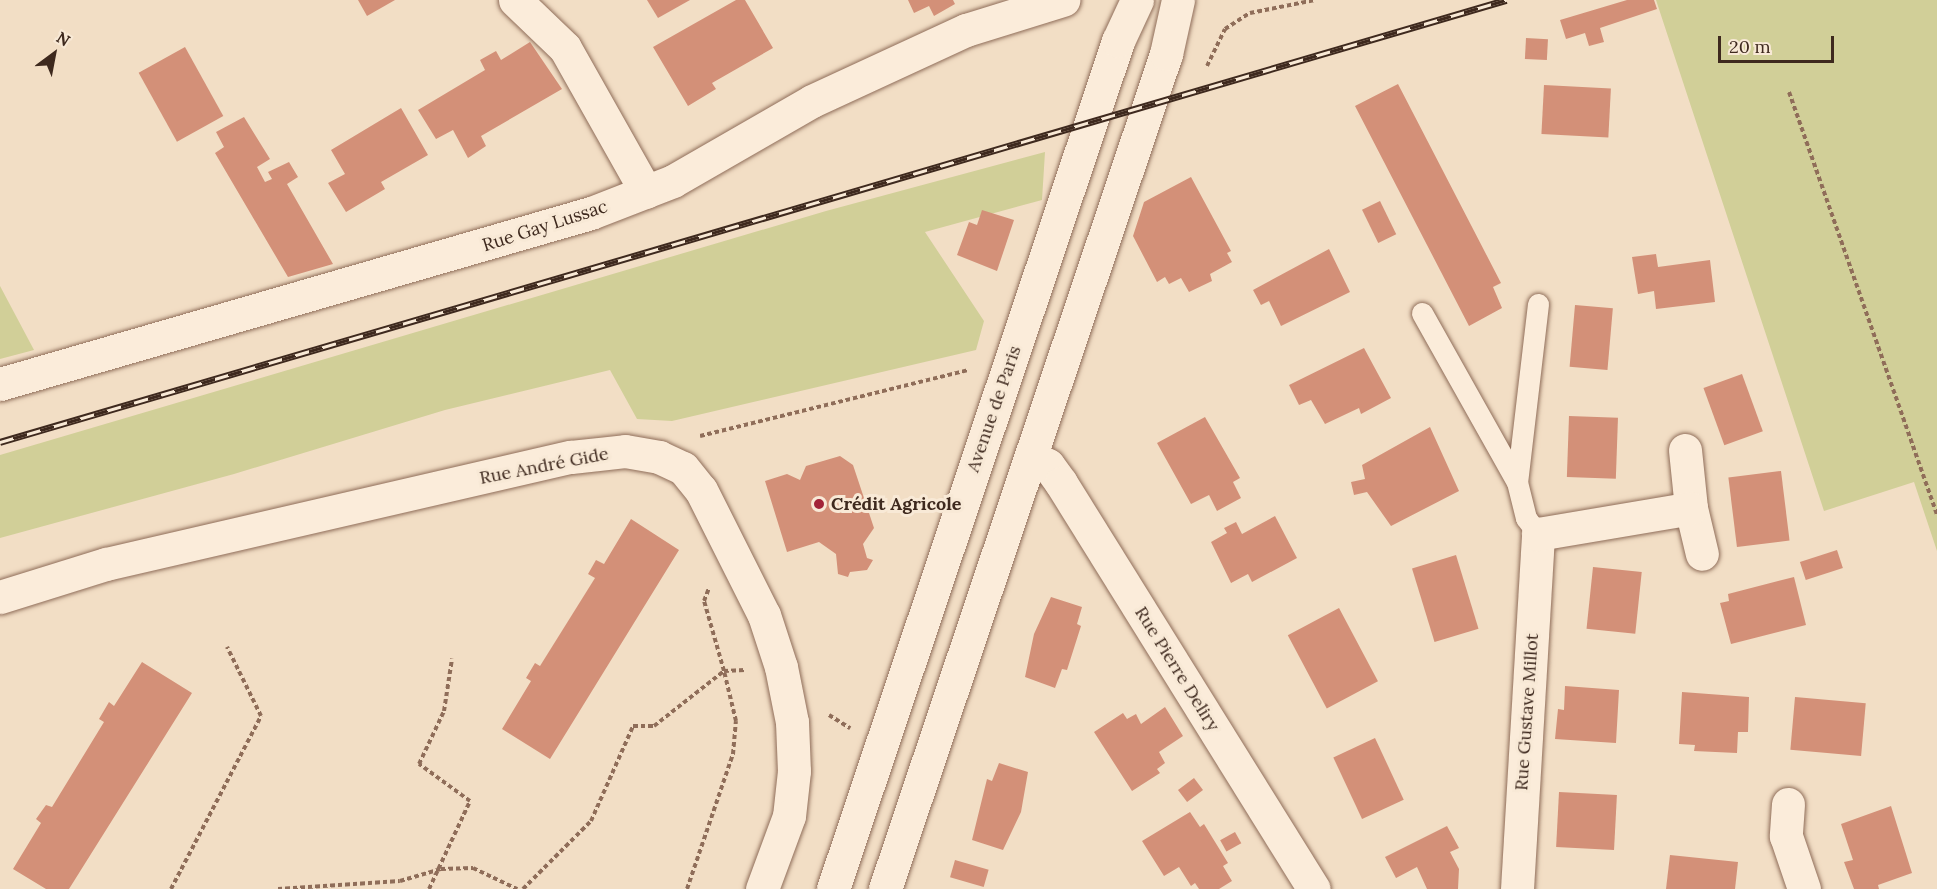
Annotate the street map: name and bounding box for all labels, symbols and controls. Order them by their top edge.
north arrow [24,24,84,84]
scale bar [1721,24,1836,62]
text: N [53,27,74,50]
text: 20 m [1729,35,1771,58]
street label: Rue Gay Lussac [480,196,610,256]
street label: Avenue de Paris [962,343,1026,475]
street label: Rue André Gide [478,443,610,489]
place label: Crédit Agricole [831,493,961,515]
marker: Crédit Agricole [812,497,826,511]
street label: Rue Pierre Deliry [1130,603,1224,735]
street label: Rue Gustave Millot [1511,633,1543,791]

